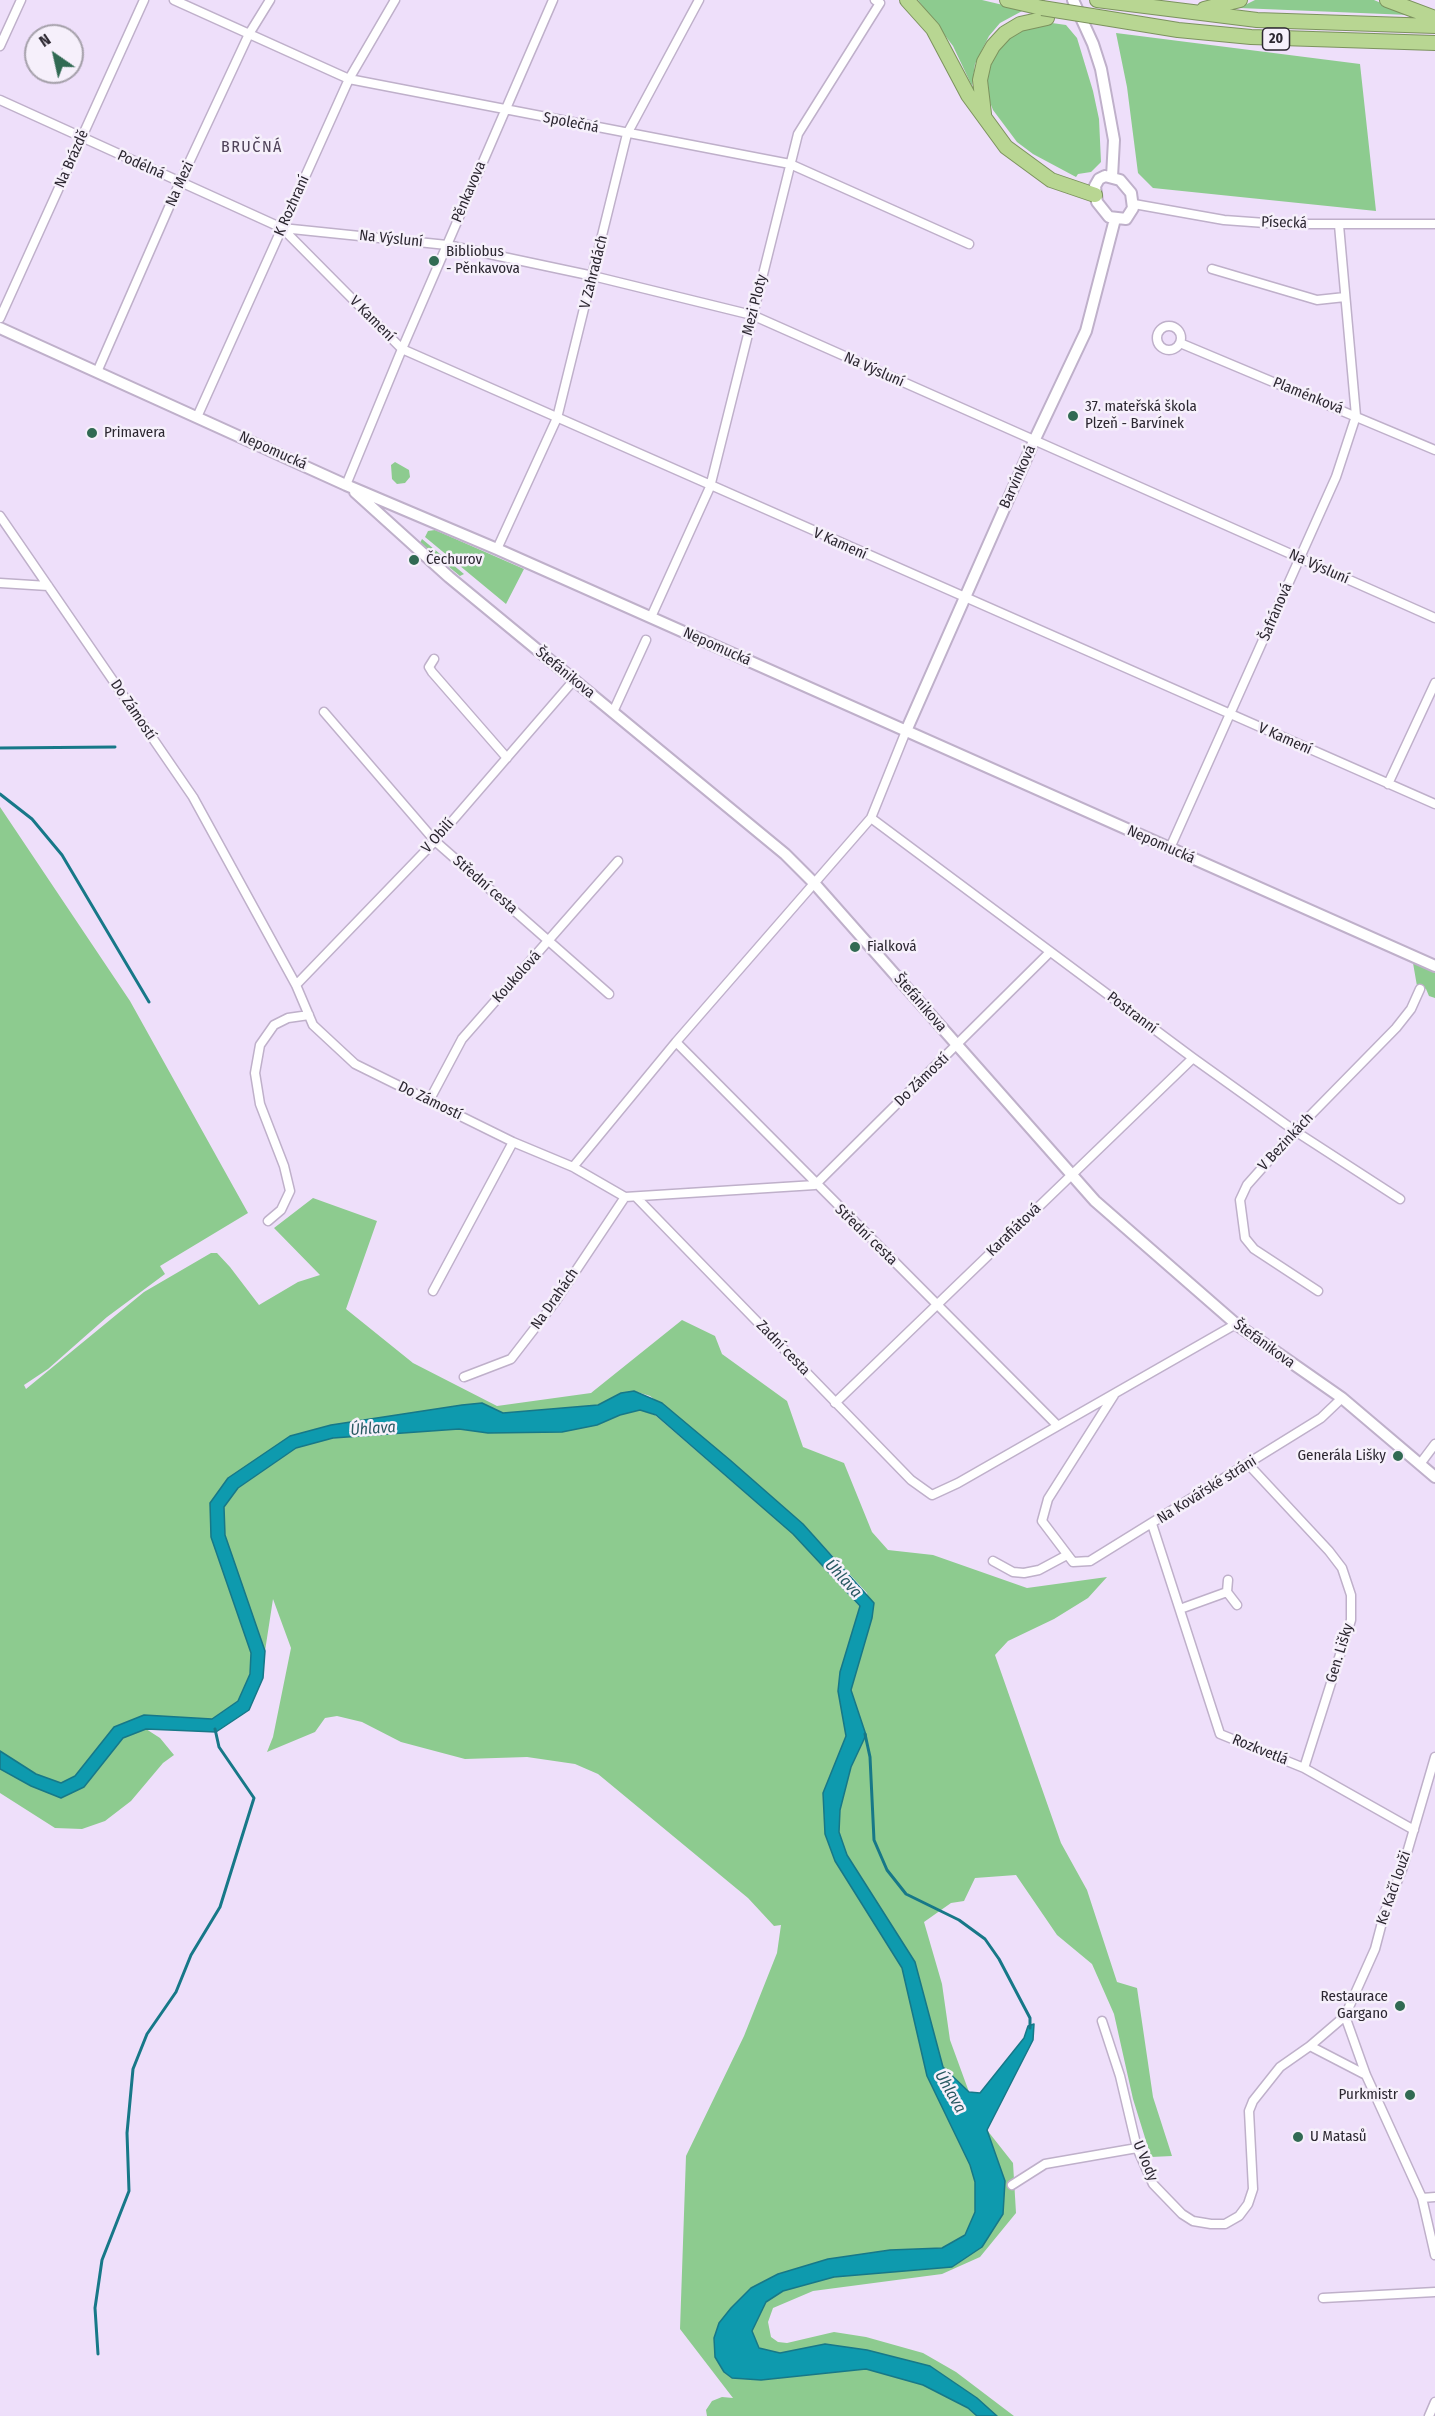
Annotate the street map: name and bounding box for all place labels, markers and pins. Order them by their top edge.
place label: Bibliobus - Pěnkavova [446,243,520,278]
marker: Bibliobus - Pěnkavova [427,254,441,268]
place label: 37. mateřská škola Plzeň - Barvínek [1085,398,1197,433]
marker: 37. mateřská škola Plzeň - Barvínek [1066,409,1080,423]
place label: Primavera [104,424,165,442]
marker: Primavera [85,426,99,440]
place label: Čechurov [426,551,482,569]
marker: Čechurov [407,553,421,567]
place label: Fialková [867,938,917,956]
marker: Fialková [848,940,862,954]
place label: Generála Lišky [1297,1447,1386,1465]
marker: Generála Lišky [1391,1449,1405,1463]
place label: Restaurace Gargano [1321,1988,1388,2023]
marker: Restaurace Gargano [1393,1999,1407,2013]
place label: Purkmistr [1339,2086,1398,2104]
marker: Purkmistr [1403,2088,1417,2102]
place label: U Matasů [1310,2128,1367,2146]
marker: U Matasů [1291,2130,1305,2144]

